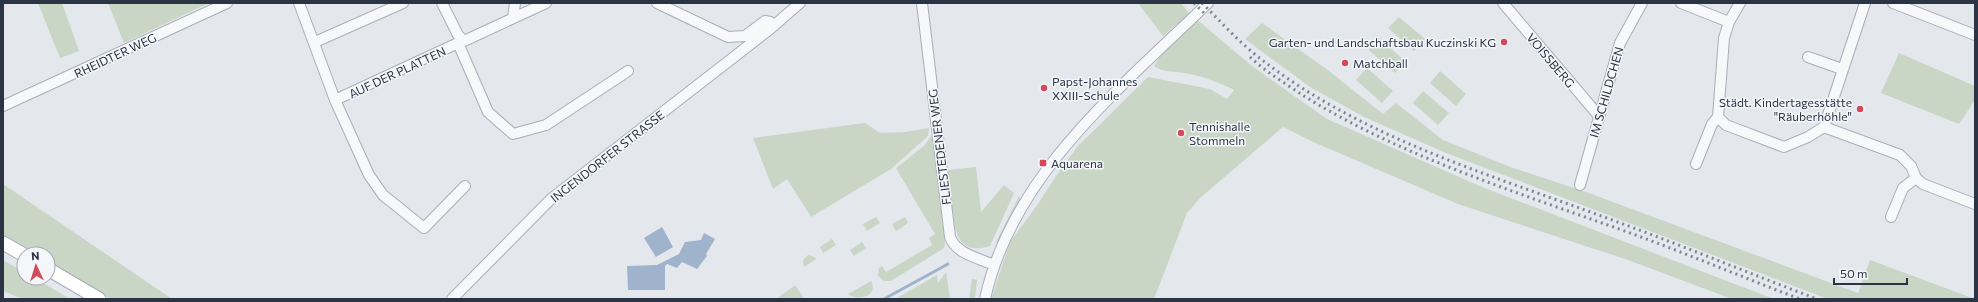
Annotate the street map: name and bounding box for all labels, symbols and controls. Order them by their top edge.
street label: RHEIDTER WEG [72,30,158,80]
street label: VOISSBERG [1524,30,1578,90]
place label: Garten- und Landschaftsbau Kuczinski KG [1269,35,1496,49]
marker: Garten- und Landschaftsbau Kuczinski KG [1499,37,1509,47]
street label: AUF DER PLATTEN [346,43,448,101]
street label: IM SCHILDCHEN [1586,45,1626,139]
place label: Matchball [1353,56,1408,70]
marker: Matchball [1340,58,1350,68]
place label: Papst-Johannes XXIII-Schule [1052,74,1138,102]
marker: Papst-Johannes XXIII-Schule [1039,83,1049,93]
street label: FLIESTEDENER WEG [925,88,953,206]
place label: Städt. Kindertagesstätte "Räuberhöhle" [1719,95,1852,123]
marker: Städt. Kindertagesstätte "Räuberhöhle" [1855,104,1865,114]
street label: INGENDORFER STRASSE [547,107,667,205]
place label: Tennishalle Stommeln [1189,119,1250,147]
marker: Tennishalle Stommeln [1176,128,1186,138]
place label: Aquarena [1051,156,1103,170]
marker: Aquarena [1038,158,1048,168]
north arrow [16,246,56,286]
text: N [31,249,40,262]
scale bar [1834,260,1907,286]
text: 50 m [1840,266,1868,280]

